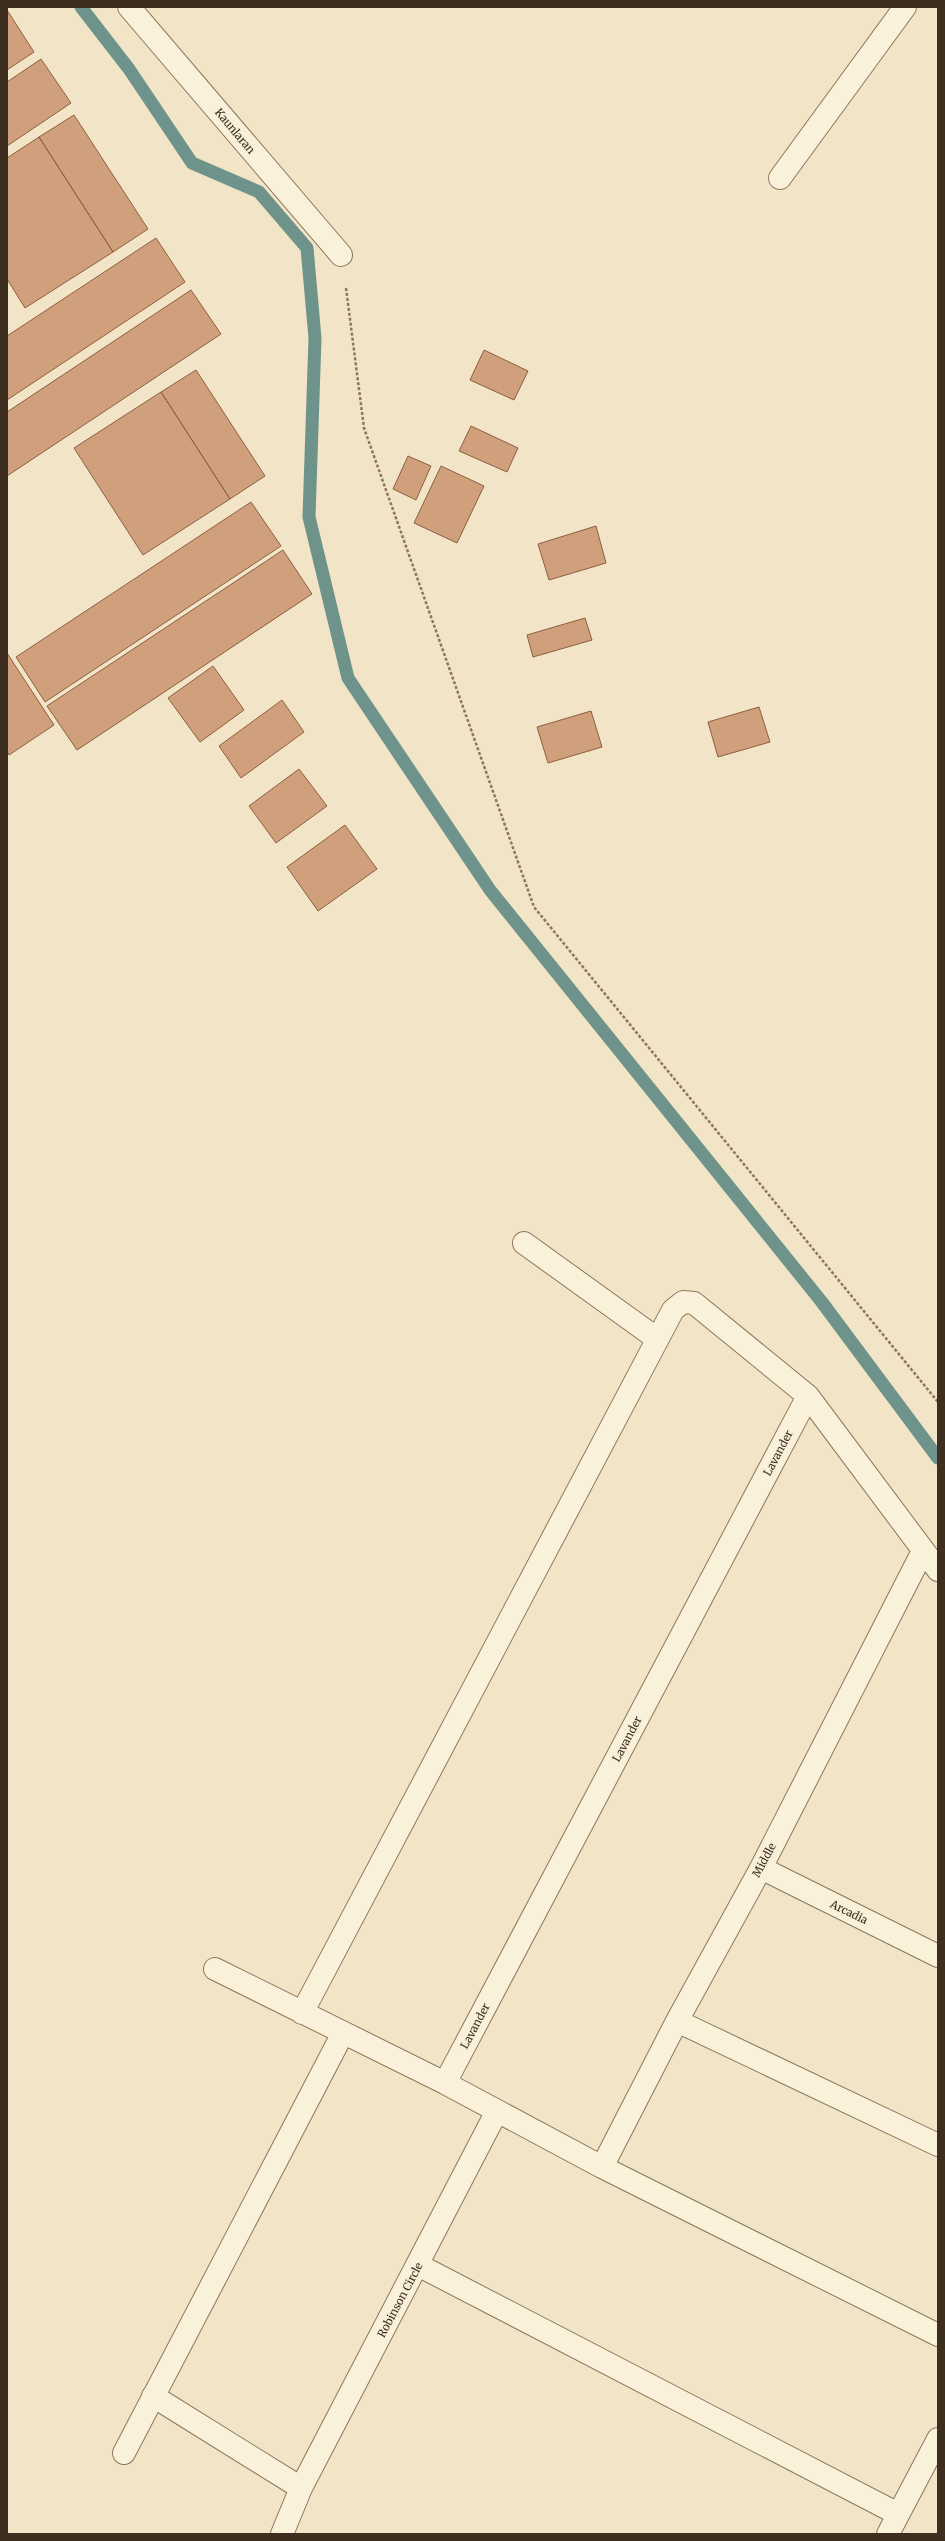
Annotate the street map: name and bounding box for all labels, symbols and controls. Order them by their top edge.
street label: Kaunlaran [212,105,259,157]
street label: Lavander [760,1428,796,1478]
street label: Lavander [609,1714,645,1764]
street label: Middle [749,1840,779,1880]
street label: Arcadia [827,1896,870,1927]
street label: Lavander [457,2001,493,2051]
street label: Robinson Circle [374,2260,426,2340]

